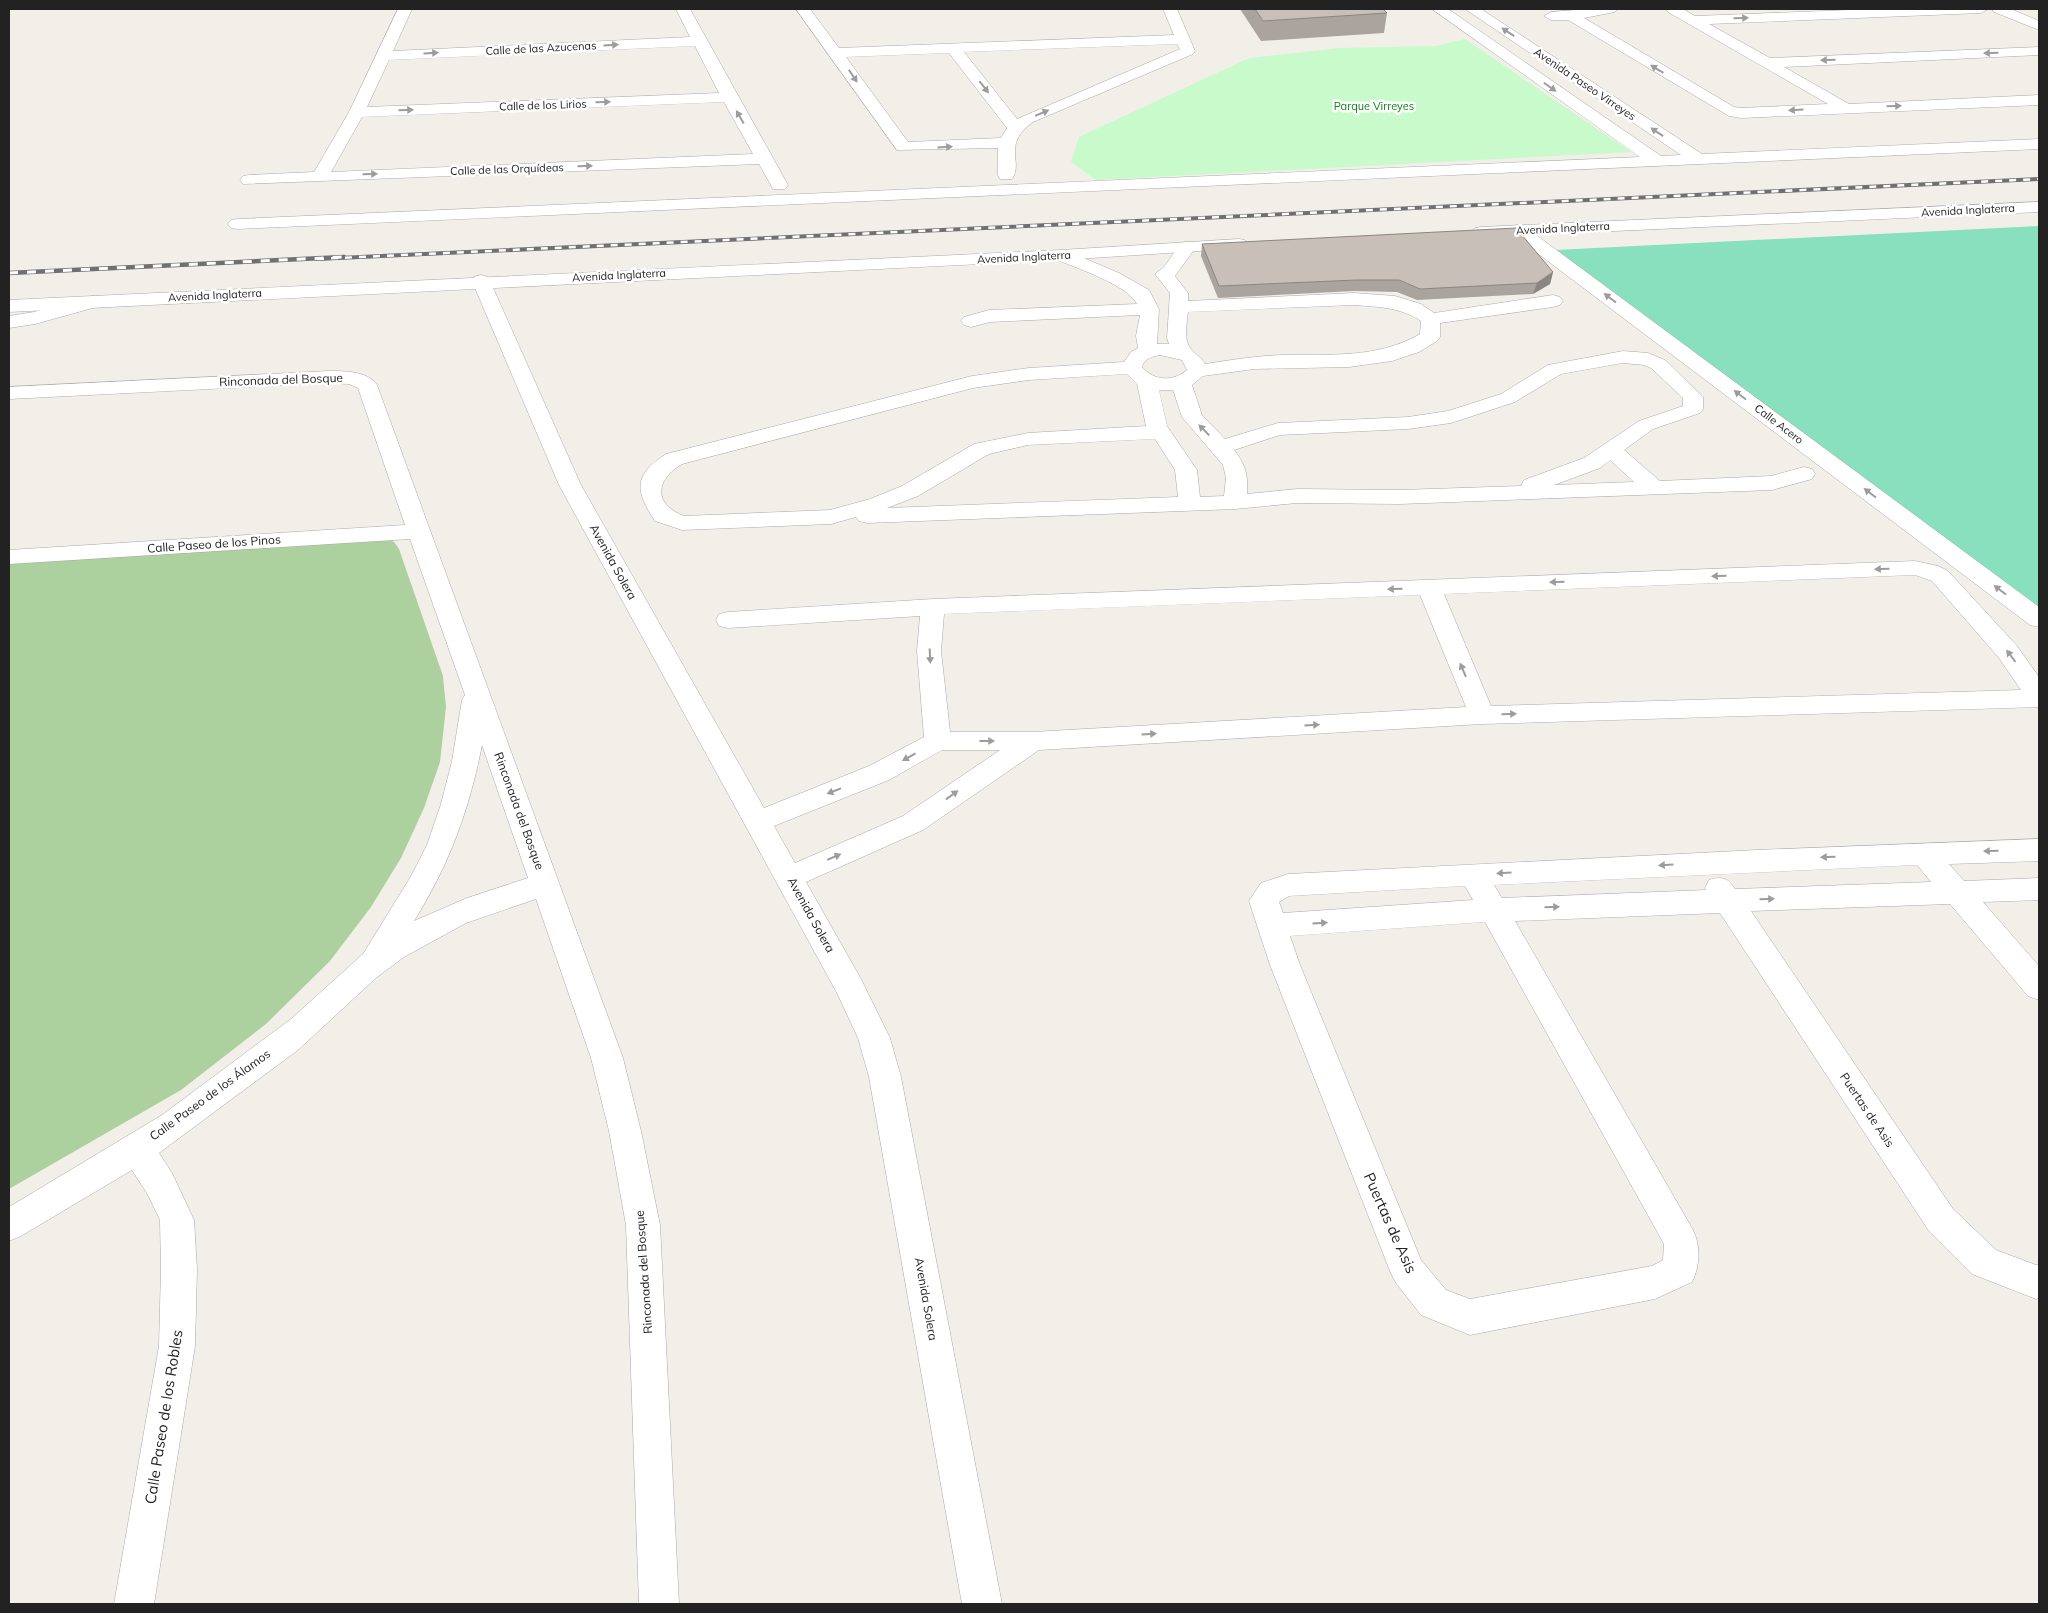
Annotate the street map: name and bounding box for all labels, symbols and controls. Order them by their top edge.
one-way arrow [1733,14,1749,22]
one-way arrow [1501,28,1514,37]
street label: Calle de las Azucenas [485,38,597,58]
one-way arrow [603,41,619,49]
street label: Avenida Paseo Virreyes [1531,45,1639,123]
one-way arrow [423,49,439,57]
one-way arrow [1982,49,1998,57]
one-way arrow [1820,56,1836,64]
one-way arrow [1651,64,1664,73]
one-way arrow [848,70,858,83]
one-way arrow [979,80,989,94]
one-way arrow [1543,82,1557,92]
street label: Calle de los Lirios [499,96,587,114]
one-way arrow [595,98,611,106]
park label: Parque Virreyes [1334,99,1414,113]
one-way arrow [1886,101,1902,109]
one-way arrow [398,106,414,114]
one-way arrow [1788,106,1804,114]
one-way arrow [1035,109,1049,117]
one-way arrow [736,110,744,125]
one-way arrow [1651,127,1664,137]
one-way arrow [937,142,953,150]
street label: Calle de las Orquídeas [450,160,564,178]
one-way arrow [577,161,593,169]
one-way arrow [362,169,378,177]
street label: Avenida Inglaterra [1921,201,2015,219]
street label: Avenida Inglaterra [1516,219,1610,237]
street label: Avenida Inglaterra [977,248,1071,266]
street label: Avenida Inglaterra [572,266,666,284]
street label: Avenida Inglaterra [168,286,262,304]
one-way arrow [1603,293,1617,303]
street label: Rinconada del Bosque [219,370,343,389]
one-way arrow [1733,390,1747,400]
street label: Calle Acero [1752,401,1806,447]
one-way arrow [1198,424,1210,436]
one-way arrow [1864,487,1877,498]
street label: Avenida Solera [587,521,640,602]
street label: Calle Paseo de los Pinos [147,531,281,556]
one-way arrow [1874,566,1890,574]
one-way arrow [1711,572,1727,580]
one-way arrow [1549,578,1565,586]
one-way arrow [1386,585,1402,593]
one-way arrow [1993,585,2007,595]
one-way arrow [927,648,935,664]
one-way arrow [2006,649,2016,663]
one-way arrow [1459,662,1467,677]
one-way arrow [1501,710,1517,718]
one-way arrow [1304,720,1320,728]
one-way arrow [1142,729,1158,737]
one-way arrow [979,737,995,745]
street label: Rinconada del Bosque [491,750,548,872]
one-way arrow [901,753,916,761]
one-way arrow [826,787,841,795]
one-way arrow [945,790,959,800]
one-way arrow [1982,848,1998,856]
one-way arrow [827,853,841,861]
one-way arrow [1820,854,1836,862]
one-way arrow [1658,861,1674,869]
one-way arrow [1495,869,1511,877]
street label: Avenida Solera [785,874,838,955]
one-way arrow [1759,895,1775,903]
one-way arrow [1545,903,1561,911]
one-way arrow [1313,918,1329,926]
street label: Calle Paseo de los Álamos [146,1046,273,1143]
street label: Puertas de Asis [1837,1070,1898,1150]
street label: Puertas de Asis [1360,1169,1421,1276]
street label: Rinconada del Bosque [632,1210,655,1334]
street label: Avenida Solera [912,1256,941,1342]
street label: Calle Paseo de los Robles [140,1328,187,1505]

